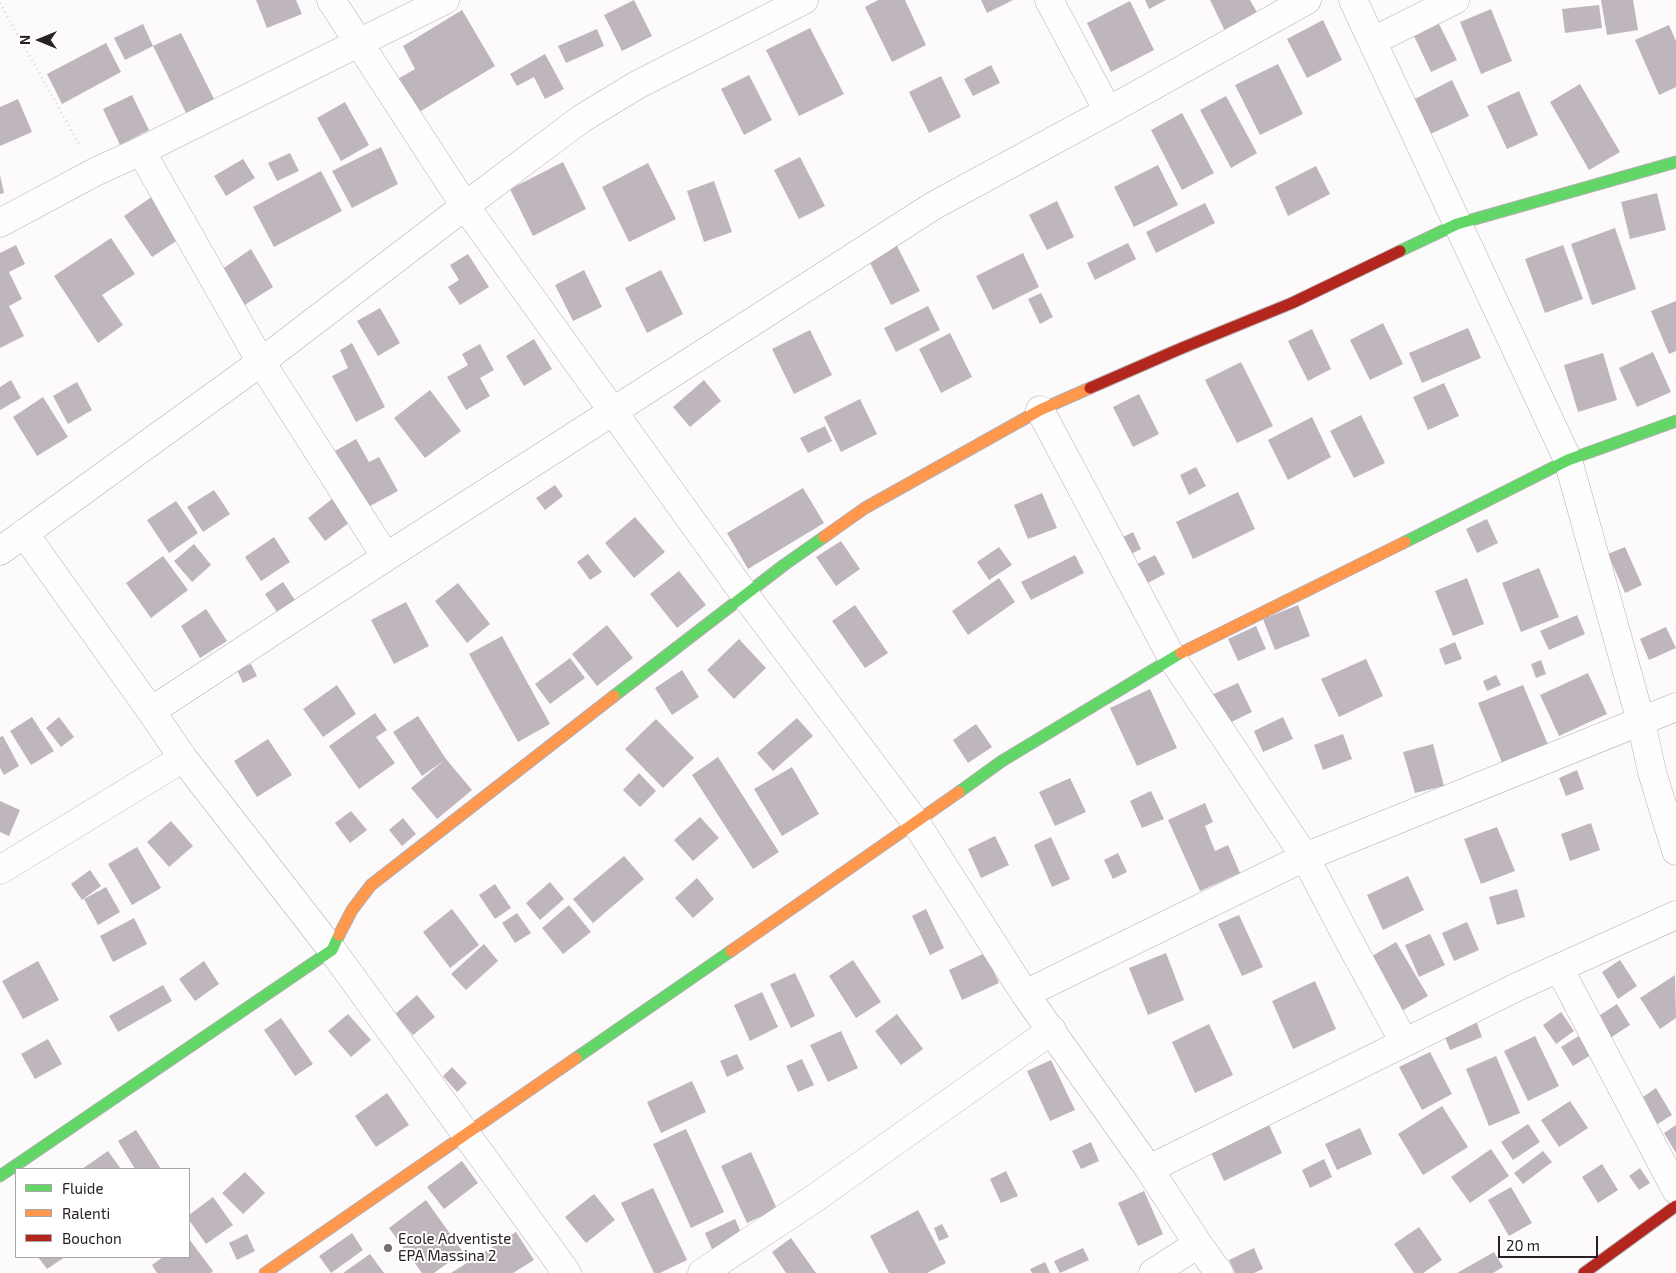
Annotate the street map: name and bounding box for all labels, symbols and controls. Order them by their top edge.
north arrow [15,15,65,65]
text: N [16,35,33,45]
legend [15,1168,190,1258]
text: Fluide [62,1179,103,1197]
text: Ralenti [62,1204,110,1222]
scale bar [1501,1226,1601,1258]
text: Bouchon [62,1229,122,1247]
place label: Ecole Adventiste EPA Massina 2 [398,1230,511,1265]
text: 20 m [1506,1236,1540,1254]
marker: Ecole Adventiste EPA Massina 2 [382,1242,394,1254]

